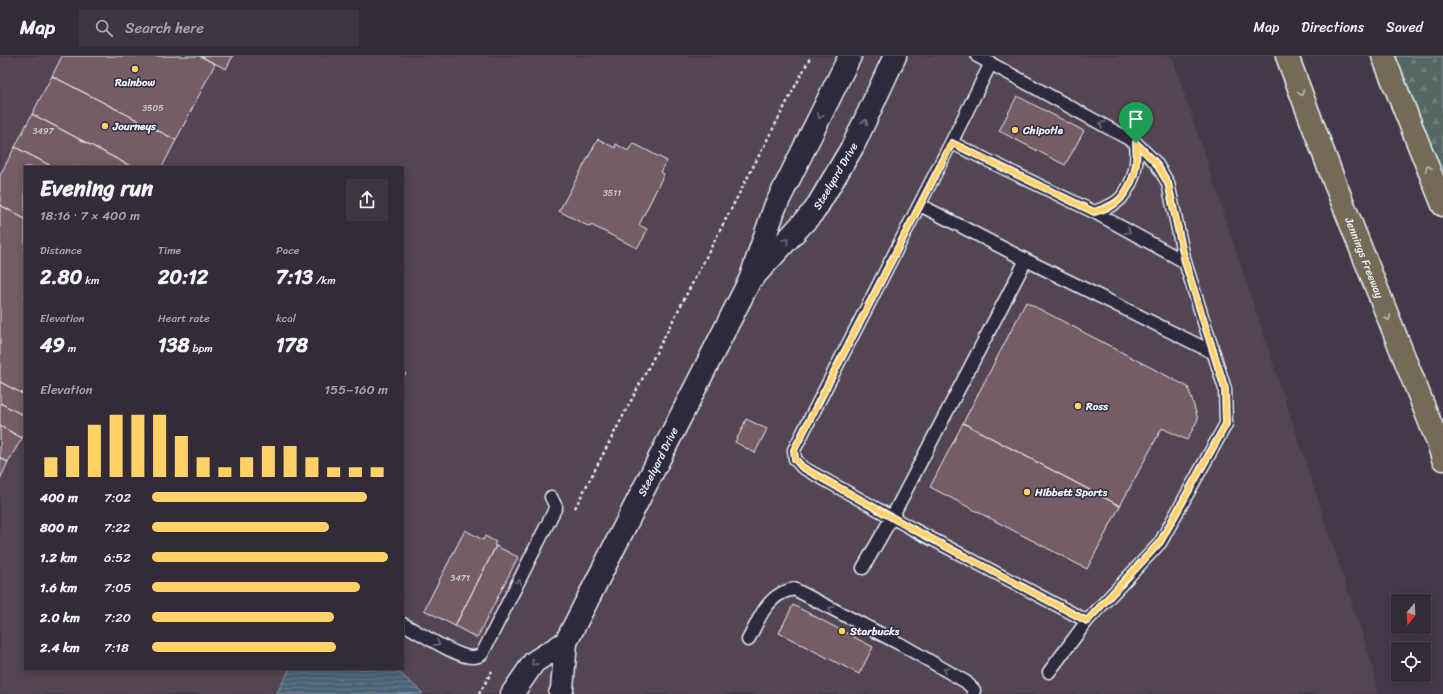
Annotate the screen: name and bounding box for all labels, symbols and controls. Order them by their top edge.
search box [79,10,359,46]
text: Map [20,11,55,44]
text: Search here [125,15,204,41]
text: Map [1253,15,1279,40]
text: Directions [1301,15,1364,40]
text: Saved [1386,15,1423,40]
icon: search [93,17,115,39]
marker: Rainbow [130,64,140,74]
place label: Rainbow [114,73,155,92]
one-way arrow [1296,89,1304,96]
house number: 3505 [142,100,164,116]
pin [1119,102,1153,143]
icon: arrive [1125,108,1147,130]
one-way arrow [817,112,825,119]
place label: Journeys [112,117,157,136]
one-way arrow [860,118,868,125]
marker: Journeys [100,121,110,131]
place label: Chipotle [1022,121,1064,140]
one-way arrow [1099,122,1106,129]
house number: 3497 [32,123,54,139]
marker: Chipotle [1010,125,1020,135]
street label: Steelyard Drive [808,139,863,213]
one-way arrow [1425,165,1433,172]
text: Evening run [40,169,153,208]
button: share [346,179,388,221]
house number: 3511 [603,185,621,201]
text: 18:16 · 7 × 400 m [40,204,140,227]
street label: Jennings Freeway [1339,213,1389,301]
one-way arrow [1124,227,1131,234]
one-way arrow [781,238,789,246]
text: Distance [40,241,82,260]
text: Time [158,241,181,260]
text: Pace [276,241,299,260]
text: 2.80 [40,260,82,295]
text: 20:12 [158,260,208,295]
text: 7:13 [276,260,313,295]
text: km [82,271,99,290]
text: /km [313,271,336,290]
text: Elevation [40,309,85,328]
text: Heart rate [158,309,210,328]
text: kcal [276,309,296,328]
one-way arrow [1384,315,1392,322]
text: 49 [40,328,65,363]
text: 138 [158,328,190,363]
text: 178 [276,328,308,363]
text: m [65,339,76,358]
text: bpm [190,339,213,358]
text: Elevation [40,378,93,401]
text: 155–160 m [325,378,388,401]
place label: Ross [1085,397,1109,416]
marker: Ross [1073,401,1083,411]
street label: Steelyard Drive [632,423,683,499]
place label: Hibbett Sports [1034,483,1108,502]
text: 400 m [40,486,78,509]
text: 7:02 [104,486,131,509]
marker: Hibbett Sports [1022,487,1032,497]
text: 800 m [40,516,78,539]
text: 7:22 [104,516,130,539]
text: 1.2 km [40,546,77,569]
text: 6:52 [104,546,131,569]
house number: 3471 [450,570,470,586]
text: 1.6 km [40,576,77,599]
text: 7:05 [104,576,132,599]
one-way arrow [514,579,522,586]
north arrow [1391,594,1431,634]
map controls [1391,594,1431,682]
text: 2.0 km [40,606,80,629]
text: 7:20 [104,606,131,629]
one-way arrow [828,606,835,613]
place label: Starbucks [849,622,900,641]
marker: Starbucks [837,626,847,636]
text: 2.4 km [40,636,80,659]
text: 7:18 [104,636,129,659]
one-way arrow [433,638,440,645]
button: locate [1391,642,1431,682]
one-way arrow [532,659,539,666]
one-way arrow [942,668,950,675]

